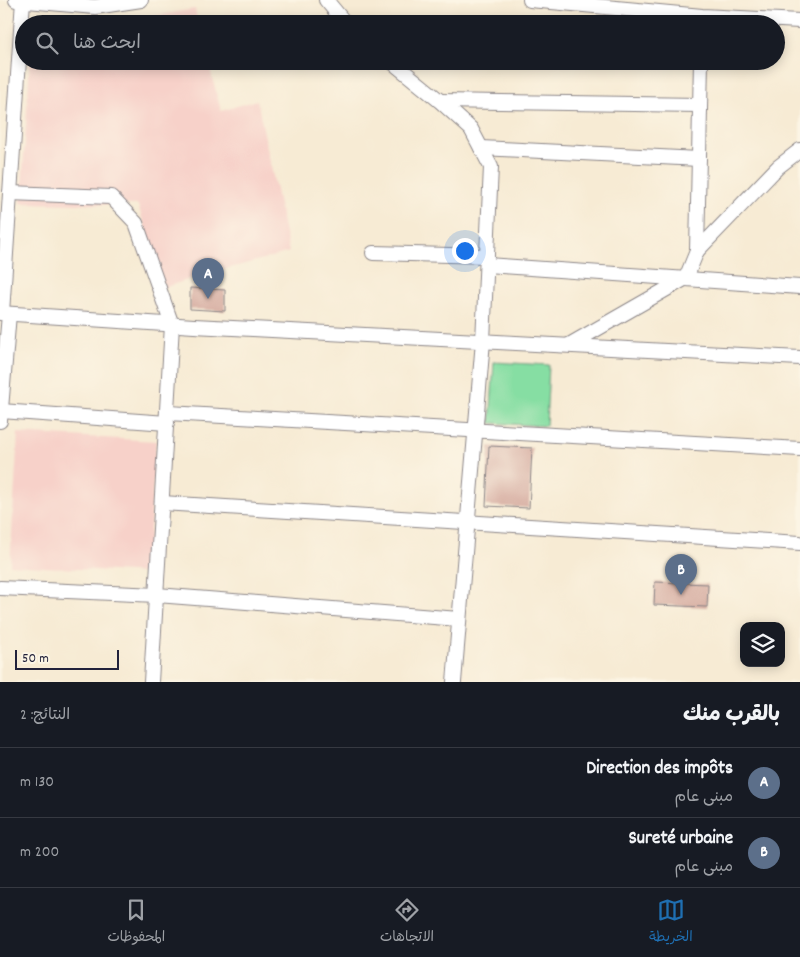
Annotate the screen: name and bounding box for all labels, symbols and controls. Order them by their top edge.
search box [15,15,785,70]
icon: search [33,29,61,57]
text: ابحث هنا [73,31,141,58]
your location [452,238,478,264]
pin: A [192,258,224,299]
pin: B [665,554,697,595]
map controls [740,622,785,667]
button: layers [740,622,785,667]
scale bar [15,647,119,670]
text: 50 m [22,649,49,669]
text: بالقرب منك [683,701,780,731]
text: النتائج: 2 [20,704,70,727]
text: Direction des impôts [586,756,733,783]
text: 130 m [20,771,54,794]
text: A [760,771,768,794]
text: مبنى عام [675,786,733,809]
text: Sureté urbaine [628,826,733,853]
text: 200 m [20,841,59,864]
text: B [760,841,768,864]
text: مبنى عام [675,856,733,879]
tab: المحفوظات [107,896,165,949]
tab: الاتجاهات [380,896,434,949]
tab: الخريطة [649,896,693,949]

